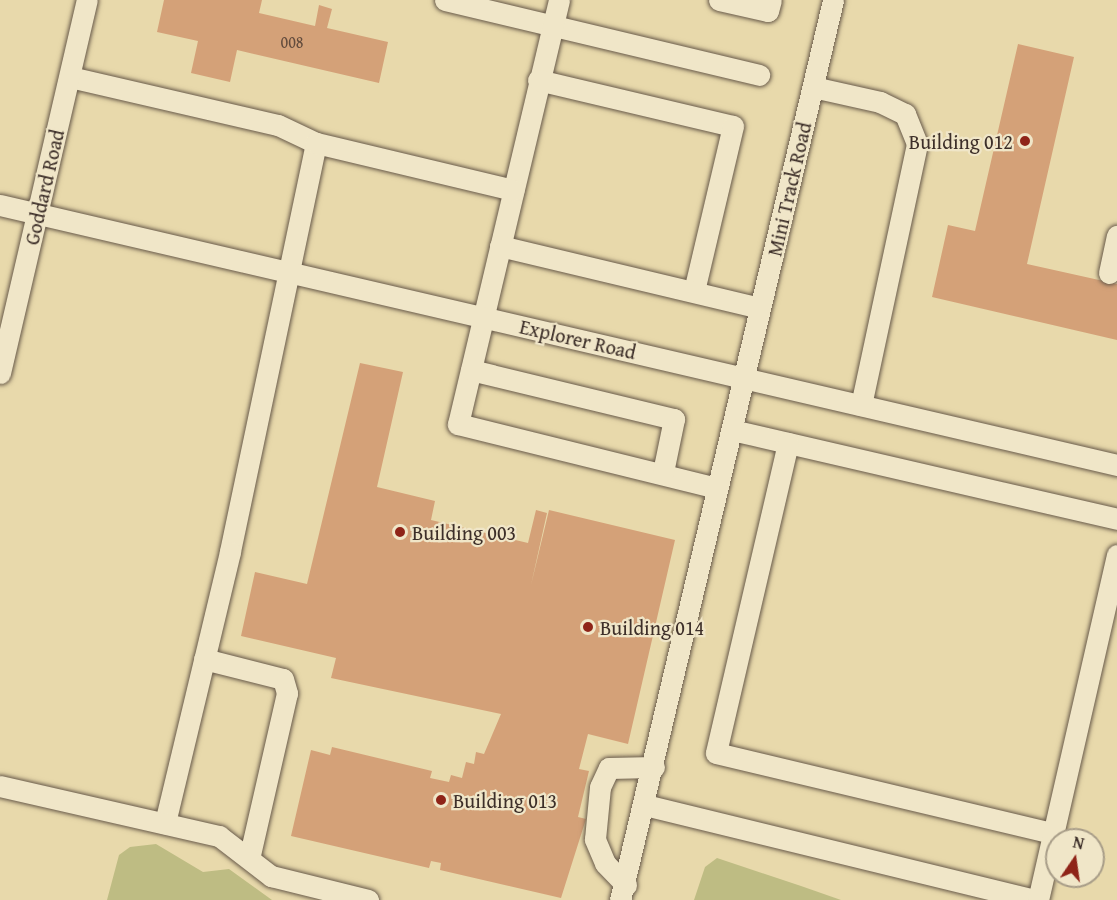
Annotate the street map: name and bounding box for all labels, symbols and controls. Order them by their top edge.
house number: 008 [280,32,304,52]
street label: Mini Track Road [762,120,816,258]
street label: Goddard Road [19,127,69,247]
place label: Building 012 [909,129,1013,153]
marker: Building 012 [1018,134,1032,148]
street label: Explorer Road [517,314,639,364]
place label: Building 003 [412,520,516,544]
marker: Building 003 [393,525,407,539]
place label: Building 014 [600,615,704,639]
marker: Building 014 [581,620,595,634]
place label: Building 013 [453,788,557,812]
marker: Building 013 [434,793,448,807]
north arrow [1045,828,1105,888]
text: N [1071,830,1087,855]

